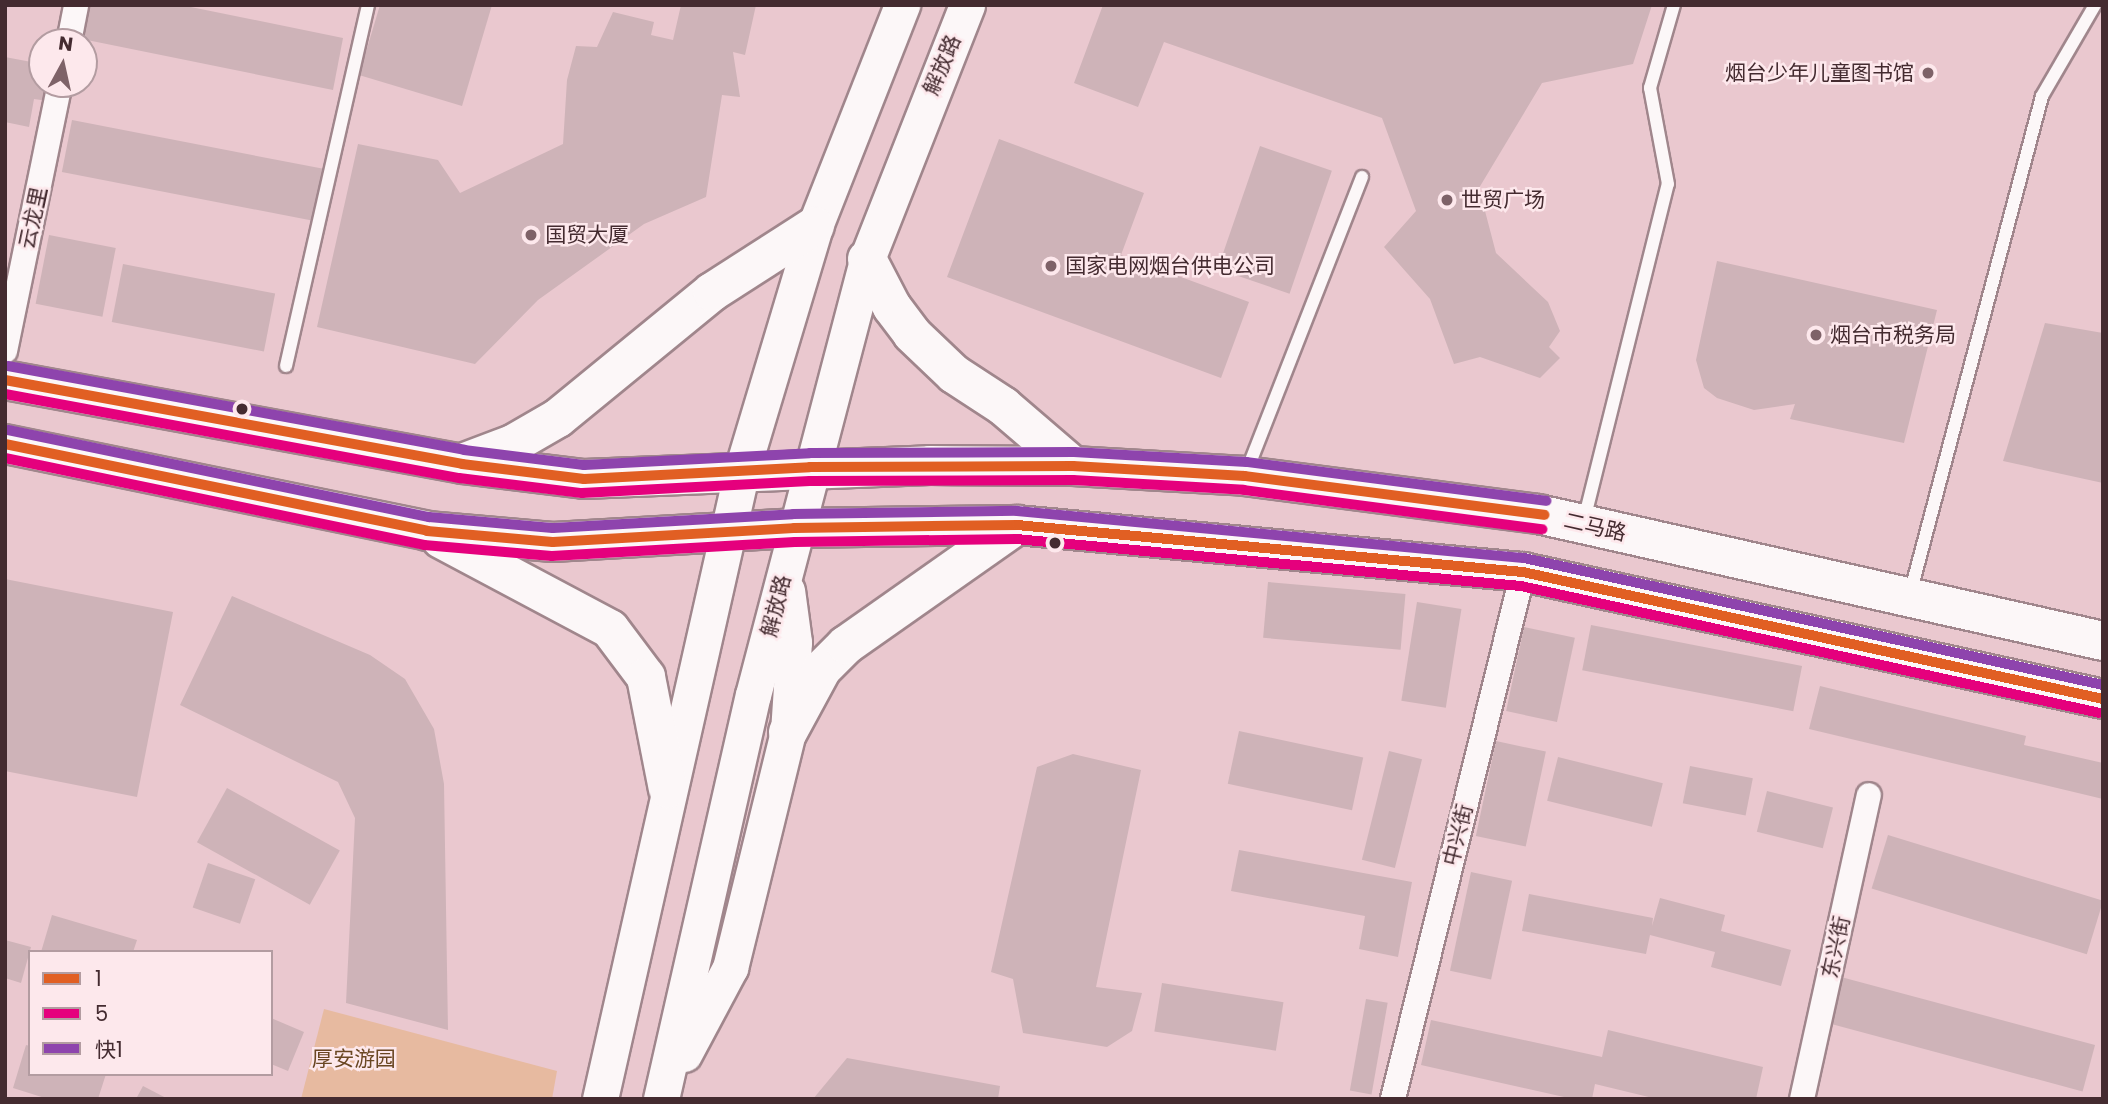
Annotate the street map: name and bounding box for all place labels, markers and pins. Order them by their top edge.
place label: 烟台少年儿童图书馆 [1725,60,1914,86]
marker: 烟台少年儿童图书馆 [1920,65,1936,81]
place label: 世贸广场 [1461,187,1545,213]
marker: 世贸广场 [1439,192,1455,208]
place label: 国贸大厦 [545,222,629,248]
marker: 国贸大厦 [523,227,539,243]
place label: 国家电网烟台供电公司 [1065,253,1275,279]
marker: 国家电网烟台供电公司 [1043,258,1059,274]
place label: 烟台市税务局 [1830,322,1956,348]
marker: 烟台市税务局 [1808,327,1824,343]
unlabelled marker [235,402,249,416]
unlabelled marker [1048,536,1062,550]

